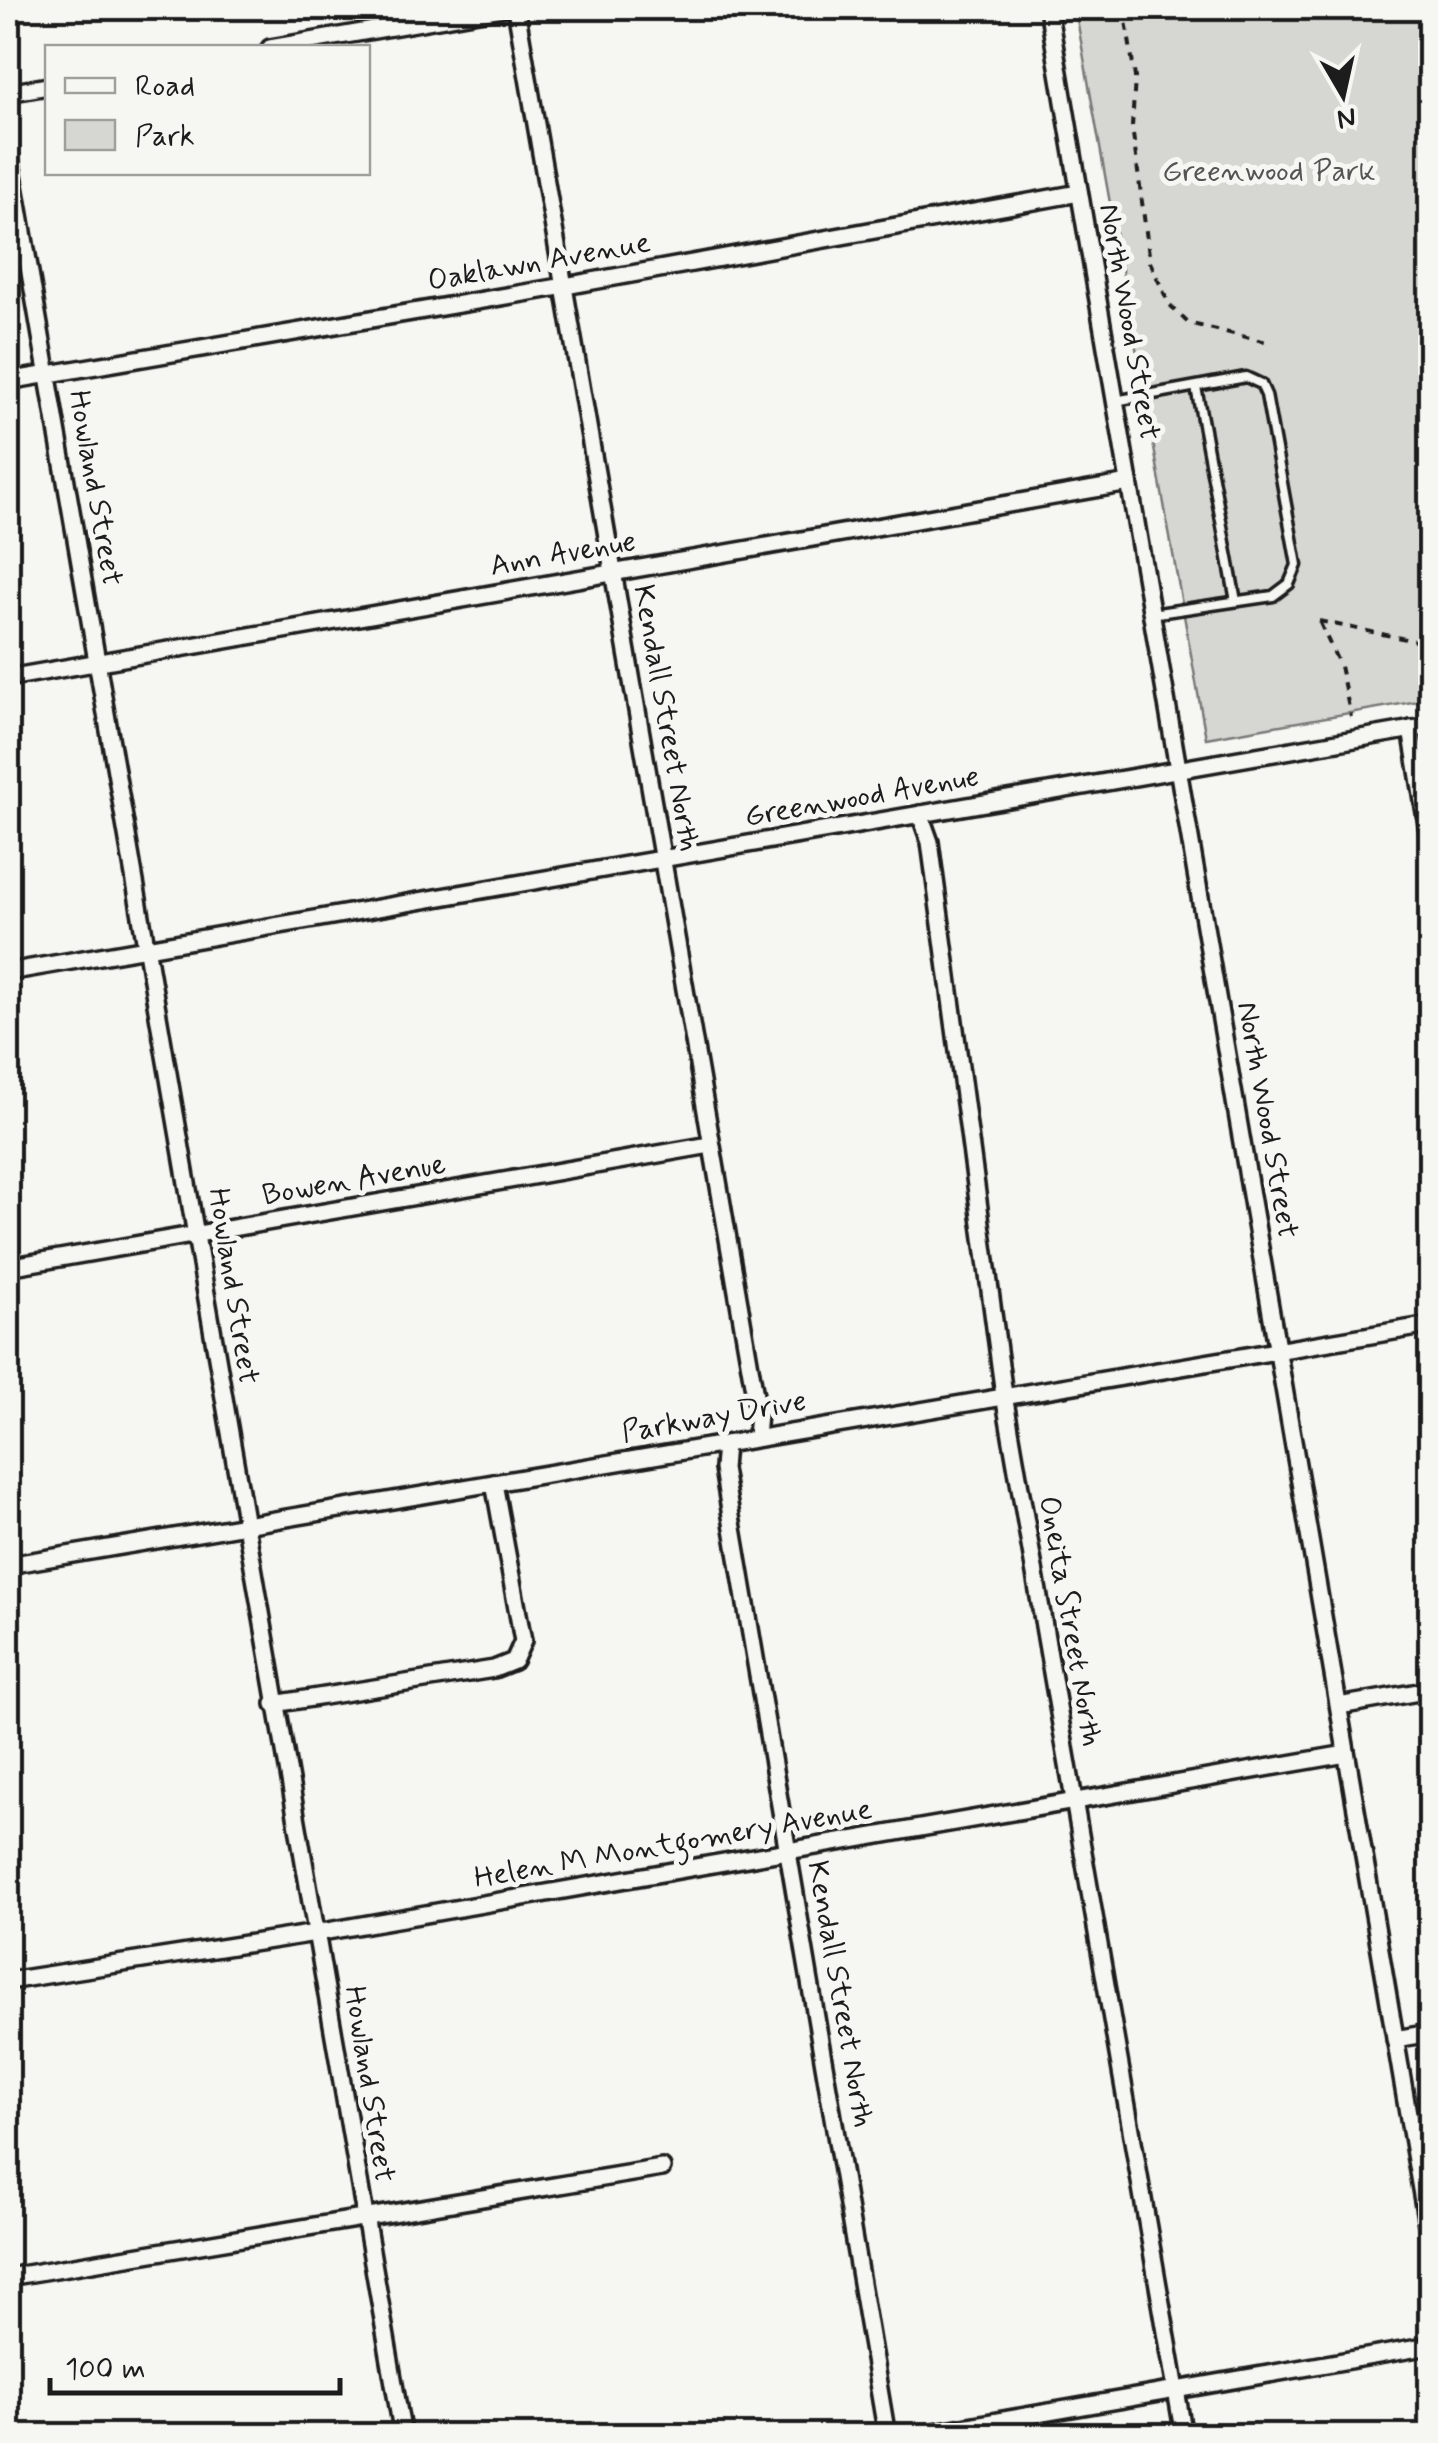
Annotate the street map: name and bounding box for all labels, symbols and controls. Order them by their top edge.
legend [45,45,370,175]
north arrow [1293,45,1393,145]
text: Road [135,67,195,106]
text: N [1334,97,1359,137]
text: Park [135,117,195,156]
park label: Greenwood Park [1162,152,1376,191]
street label: North Wood Street [1089,201,1169,443]
street label: Oaklawn Avenue [425,223,653,301]
street label: Howland Street [59,387,131,589]
street label: Ann Avenue [487,522,639,586]
street label: Kendall Street North [623,582,709,854]
street label: Greenwood Avenue [742,757,982,837]
street label: North Wood Street [1227,999,1307,1241]
street label: Bowen Avenue [259,1145,449,1215]
street label: Howland Street [198,1185,268,1387]
street label: Parkway Drive [619,1382,809,1452]
street label: Oneita Street North [1029,1493,1111,1749]
street label: Helen M Montgomery Avenue [471,1790,875,1901]
street label: Kendall Street North [797,1858,883,2130]
street label: Howland Street [334,1983,404,2185]
scale bar [50,2333,340,2395]
text: 100 m [65,2350,146,2389]

